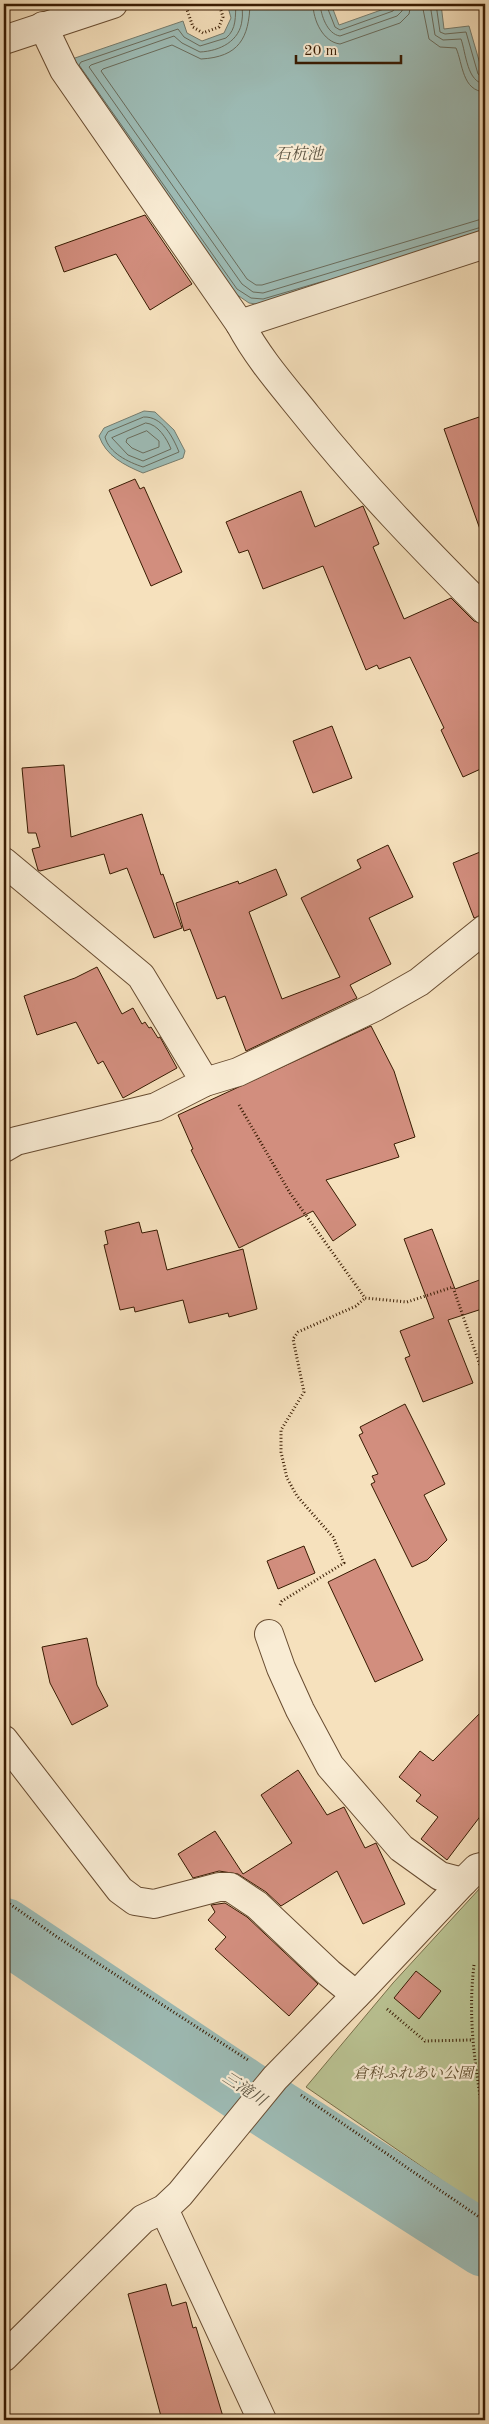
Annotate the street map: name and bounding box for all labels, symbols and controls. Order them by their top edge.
scale bar [296,32,402,64]
text: 20 m [304,44,338,59]
water label: 石杭池 [275,145,325,163]
park label: 倉科ふれあい公園 [353,2065,476,2082]
water label: 三滝川 [219,2068,271,2111]

